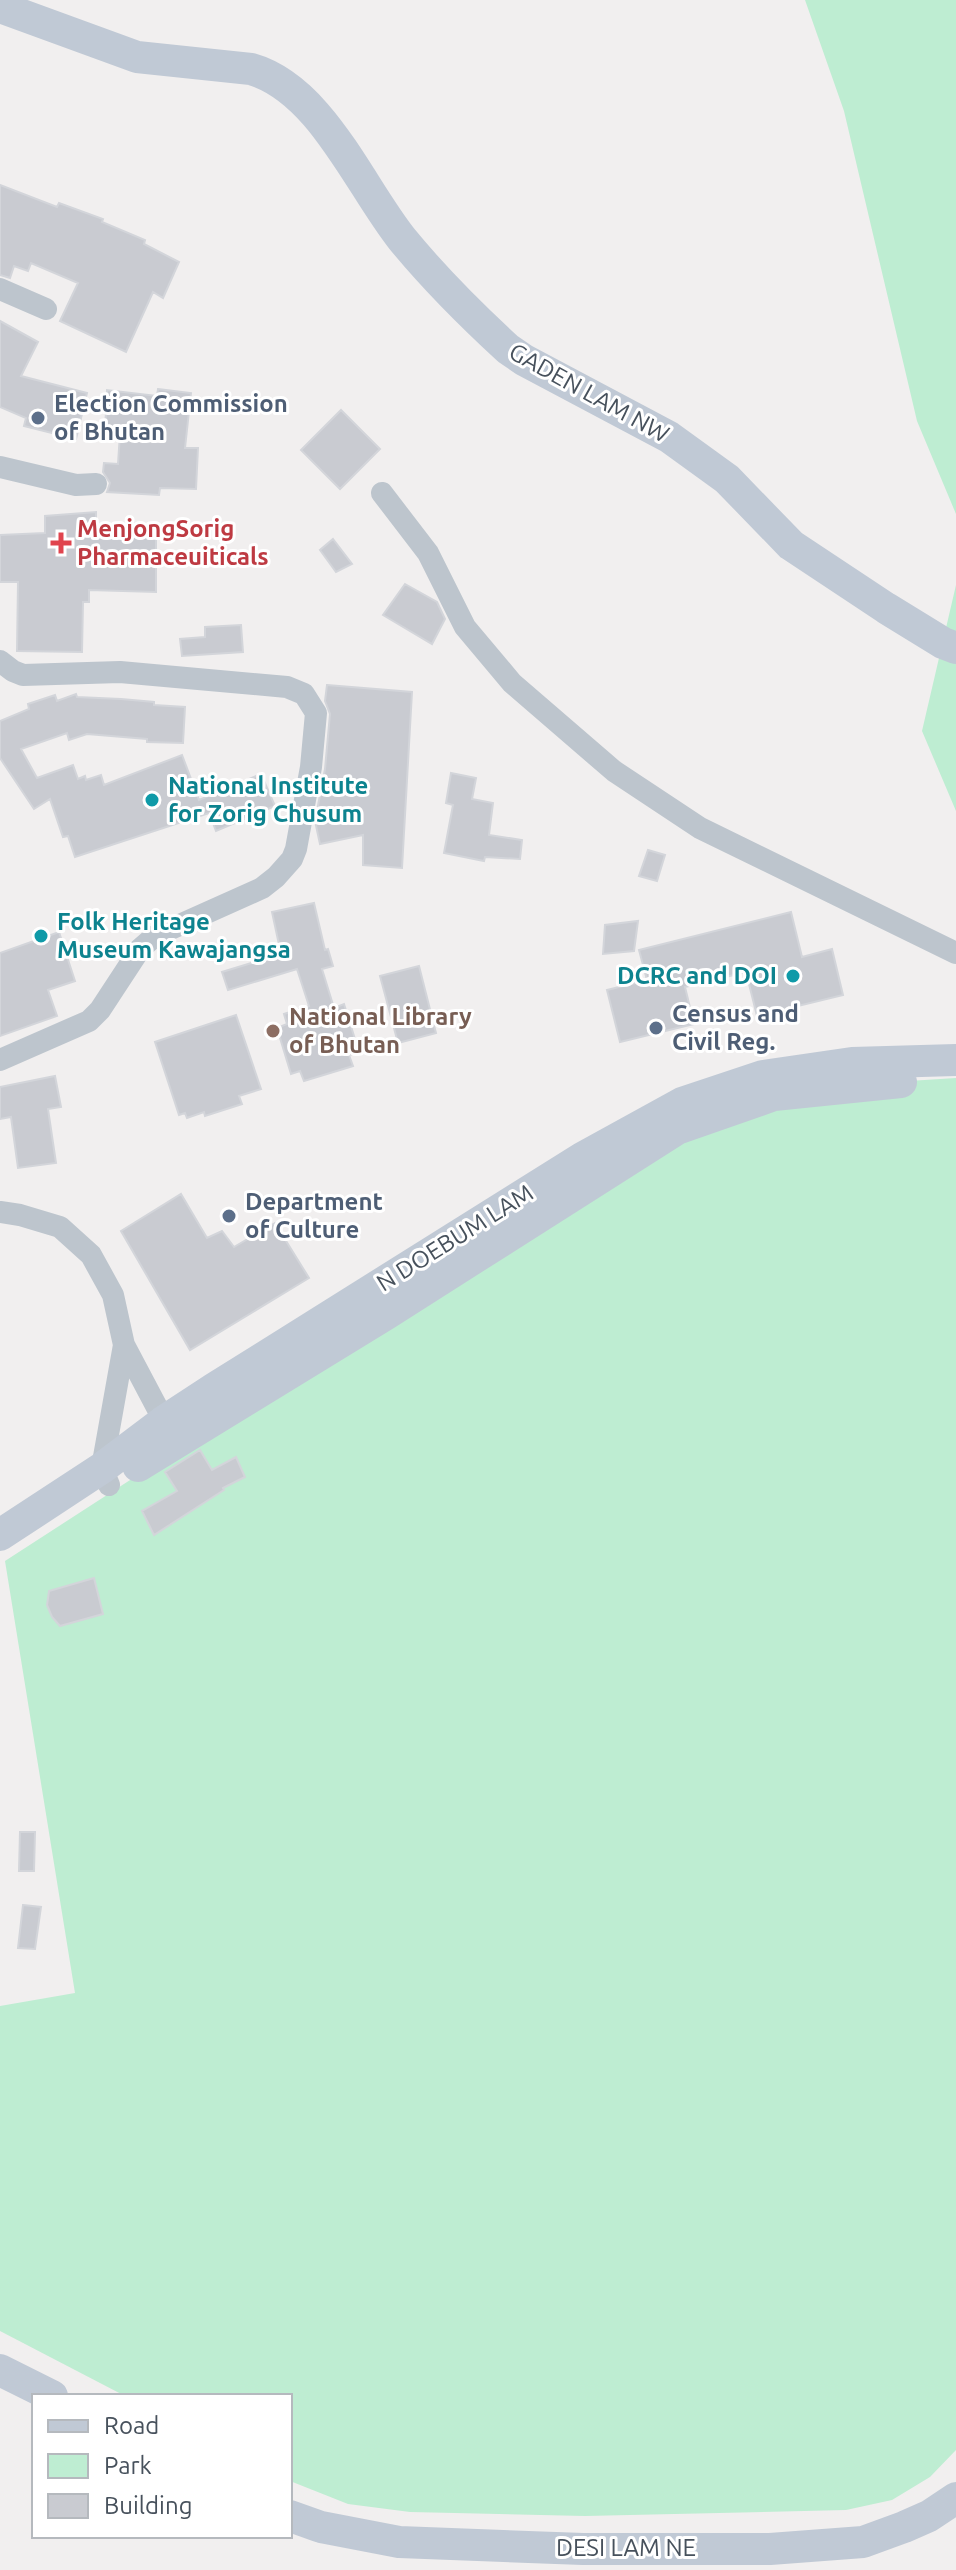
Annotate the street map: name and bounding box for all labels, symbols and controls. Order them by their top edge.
street label: GADEN LAM NW [505,337,674,448]
place label: Election Commission of Bhutan [54,390,288,445]
marker: Election Commission of Bhutan [29,409,47,427]
place label: MenjongSorig Pharmaceuiticals [77,515,269,570]
marker: MenjongSorig Pharmaceuiticals [52,534,70,552]
place label: National Institute for Zorig Chusum [168,772,368,827]
marker: National Institute for Zorig Chusum [143,791,161,809]
place label: Folk Heritage Museum Kawajangsa [57,908,291,963]
marker: Folk Heritage Museum Kawajangsa [32,927,50,945]
place label: DCRC and DOI [617,962,777,989]
marker: DCRC and DOI [784,967,802,985]
place label: Census and Civil Reg. [672,1000,799,1055]
place label: National Library of Bhutan [289,1003,472,1058]
marker: Census and Civil Reg. [647,1019,665,1037]
marker: National Library of Bhutan [264,1022,282,1040]
street label: N DOEBUM LAM [372,1179,538,1296]
place label: Department of Culture [245,1188,383,1243]
marker: Department of Culture [220,1207,238,1225]
legend [32,2394,292,2538]
text: Road [104,2412,159,2439]
text: Park [104,2452,152,2479]
text: Building [104,2492,192,2519]
street label: DESI LAM NE [556,2534,696,2561]

